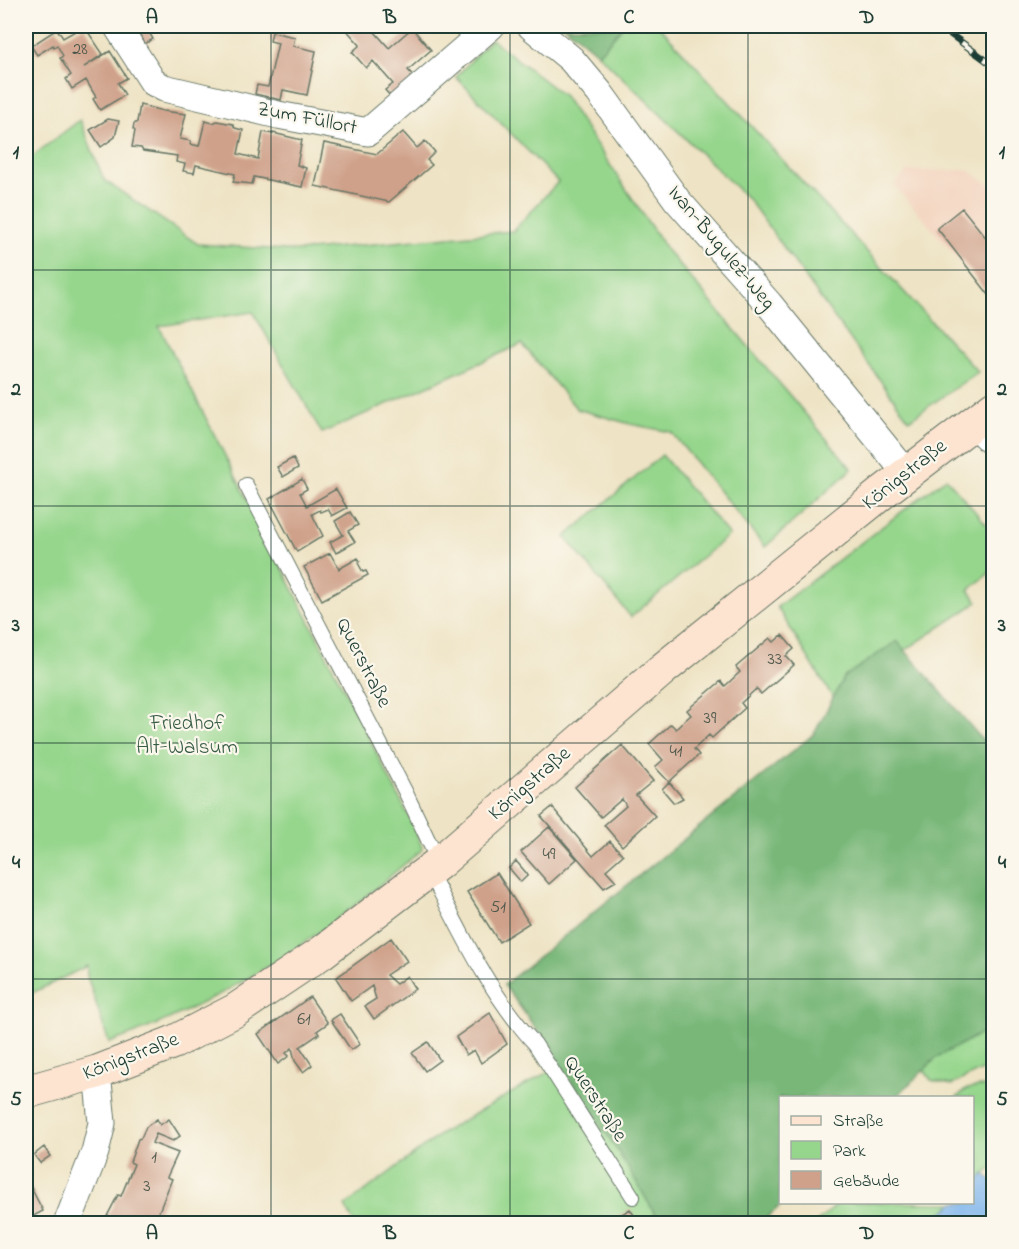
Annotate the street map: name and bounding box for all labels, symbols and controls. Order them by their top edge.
text: A [146,4,158,33]
text: B [382,4,397,33]
text: C [624,4,635,33]
text: D [859,4,874,33]
house number: 28 [72,37,88,63]
street label: Zum Füllort [255,95,359,143]
text: 1 [13,139,20,168]
text: 1 [999,139,1006,168]
street label: Ivan-Bugulez-Weg [658,179,782,318]
text: 2 [10,376,21,405]
text: 2 [996,376,1007,405]
street label: Königstraße [856,432,956,519]
text: 3 [11,612,20,641]
text: 3 [997,612,1006,641]
street label: Querstraße [328,613,399,714]
house number: 33 [768,647,782,673]
house number: 39 [704,706,717,732]
park label: Friedhof Alt-Walsum [136,709,238,763]
street label: Königstraße [482,739,580,830]
house number: 41 [669,739,683,765]
house number: 49 [543,842,556,868]
text: 4 [12,849,21,878]
text: 4 [998,849,1007,878]
house number: 51 [490,895,506,921]
house number: 61 [297,1007,311,1033]
street label: Königstraße [79,1025,185,1091]
street label: Querstraße [556,1050,634,1148]
text: 5 [10,1086,22,1115]
text: 5 [996,1086,1008,1115]
legend [779,1096,974,1204]
text: Straße [833,1109,884,1135]
text: Park [833,1139,866,1165]
house number: 1 [151,1145,157,1171]
text: Gebäude [833,1169,900,1195]
house number: 3 [143,1174,151,1200]
text: A [146,1220,158,1249]
text: B [382,1220,397,1249]
text: C [624,1220,635,1249]
text: D [859,1220,874,1249]

